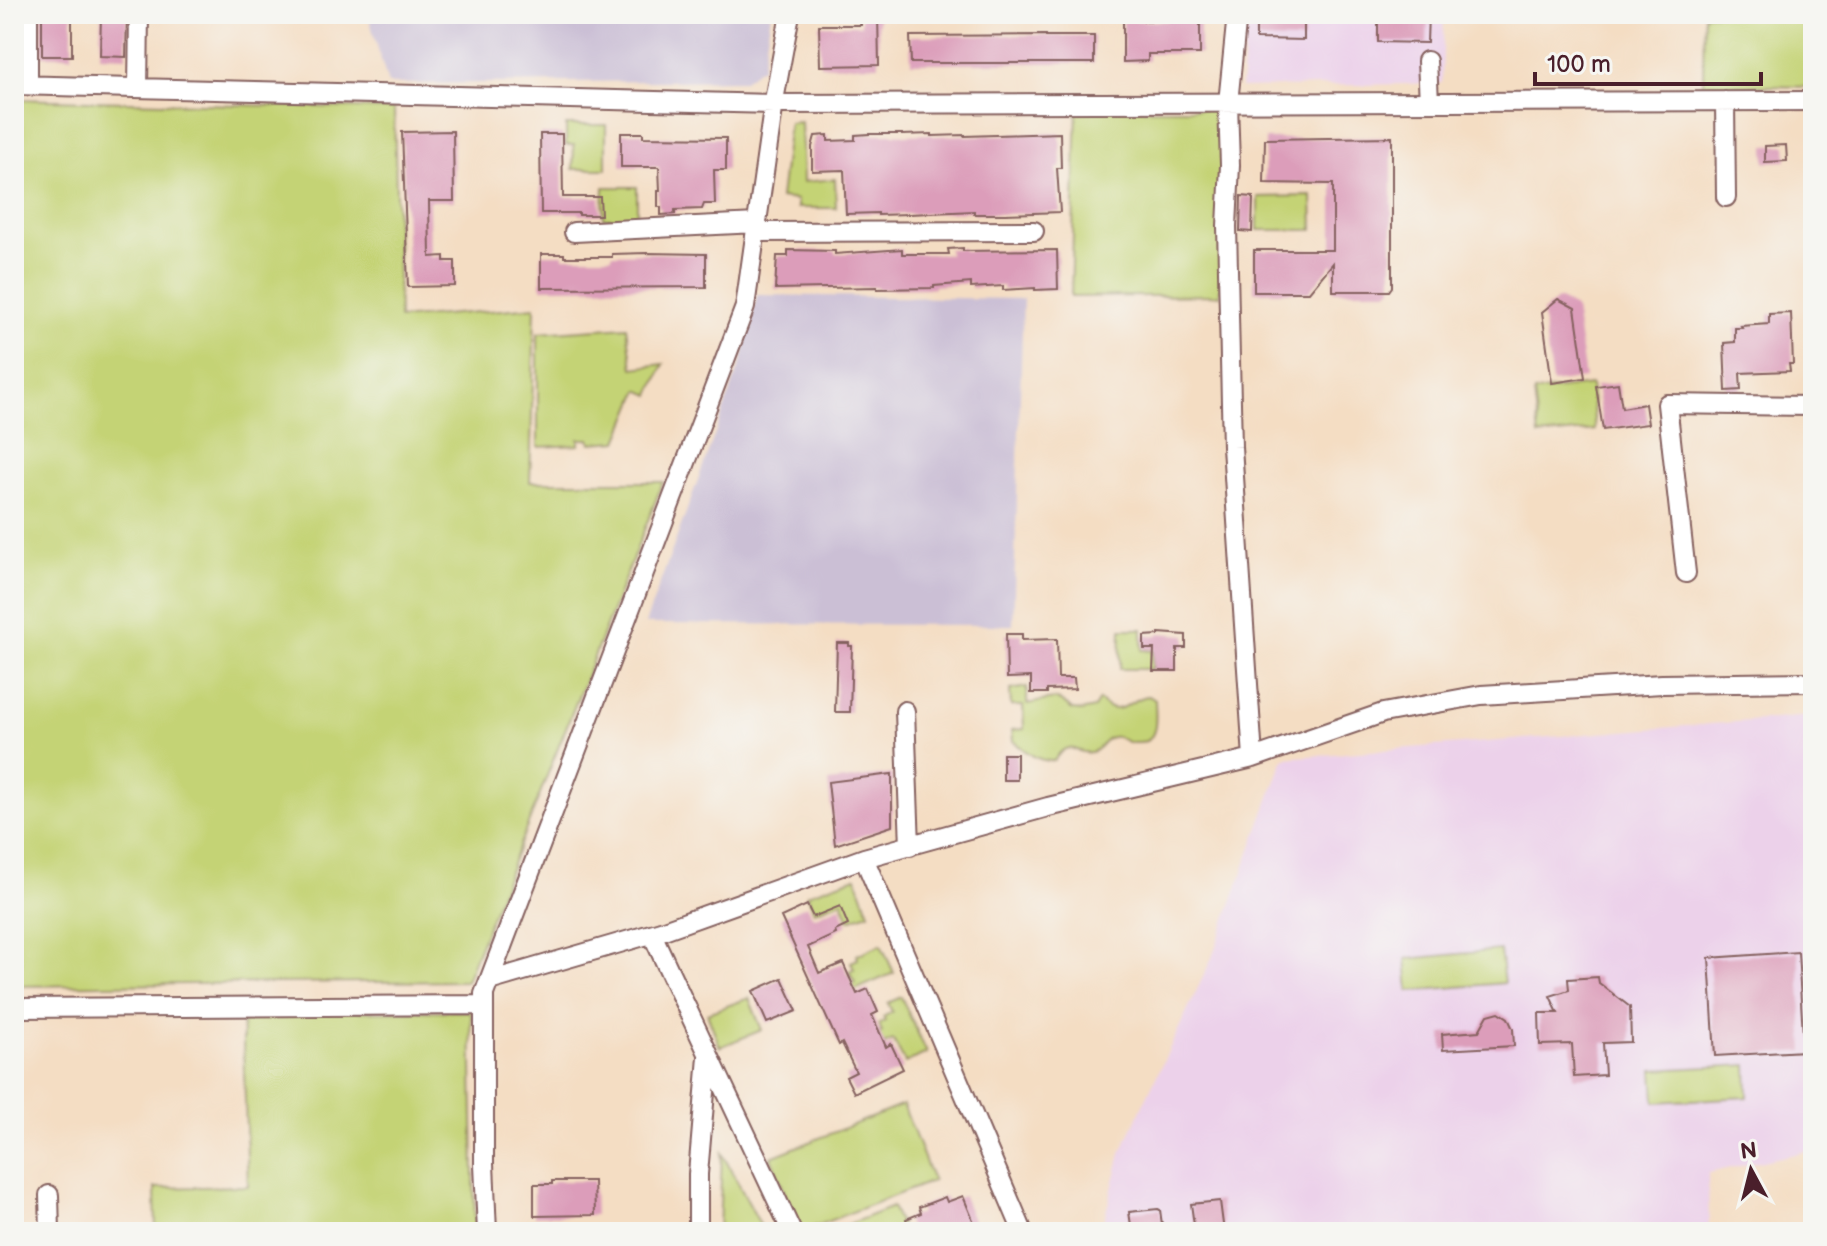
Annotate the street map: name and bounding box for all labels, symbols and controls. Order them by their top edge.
scale bar [1535,36,1761,86]
text: 100 m [1547,50,1611,79]
north arrow [1711,1130,1791,1210]
text: N [1739,1137,1759,1166]

